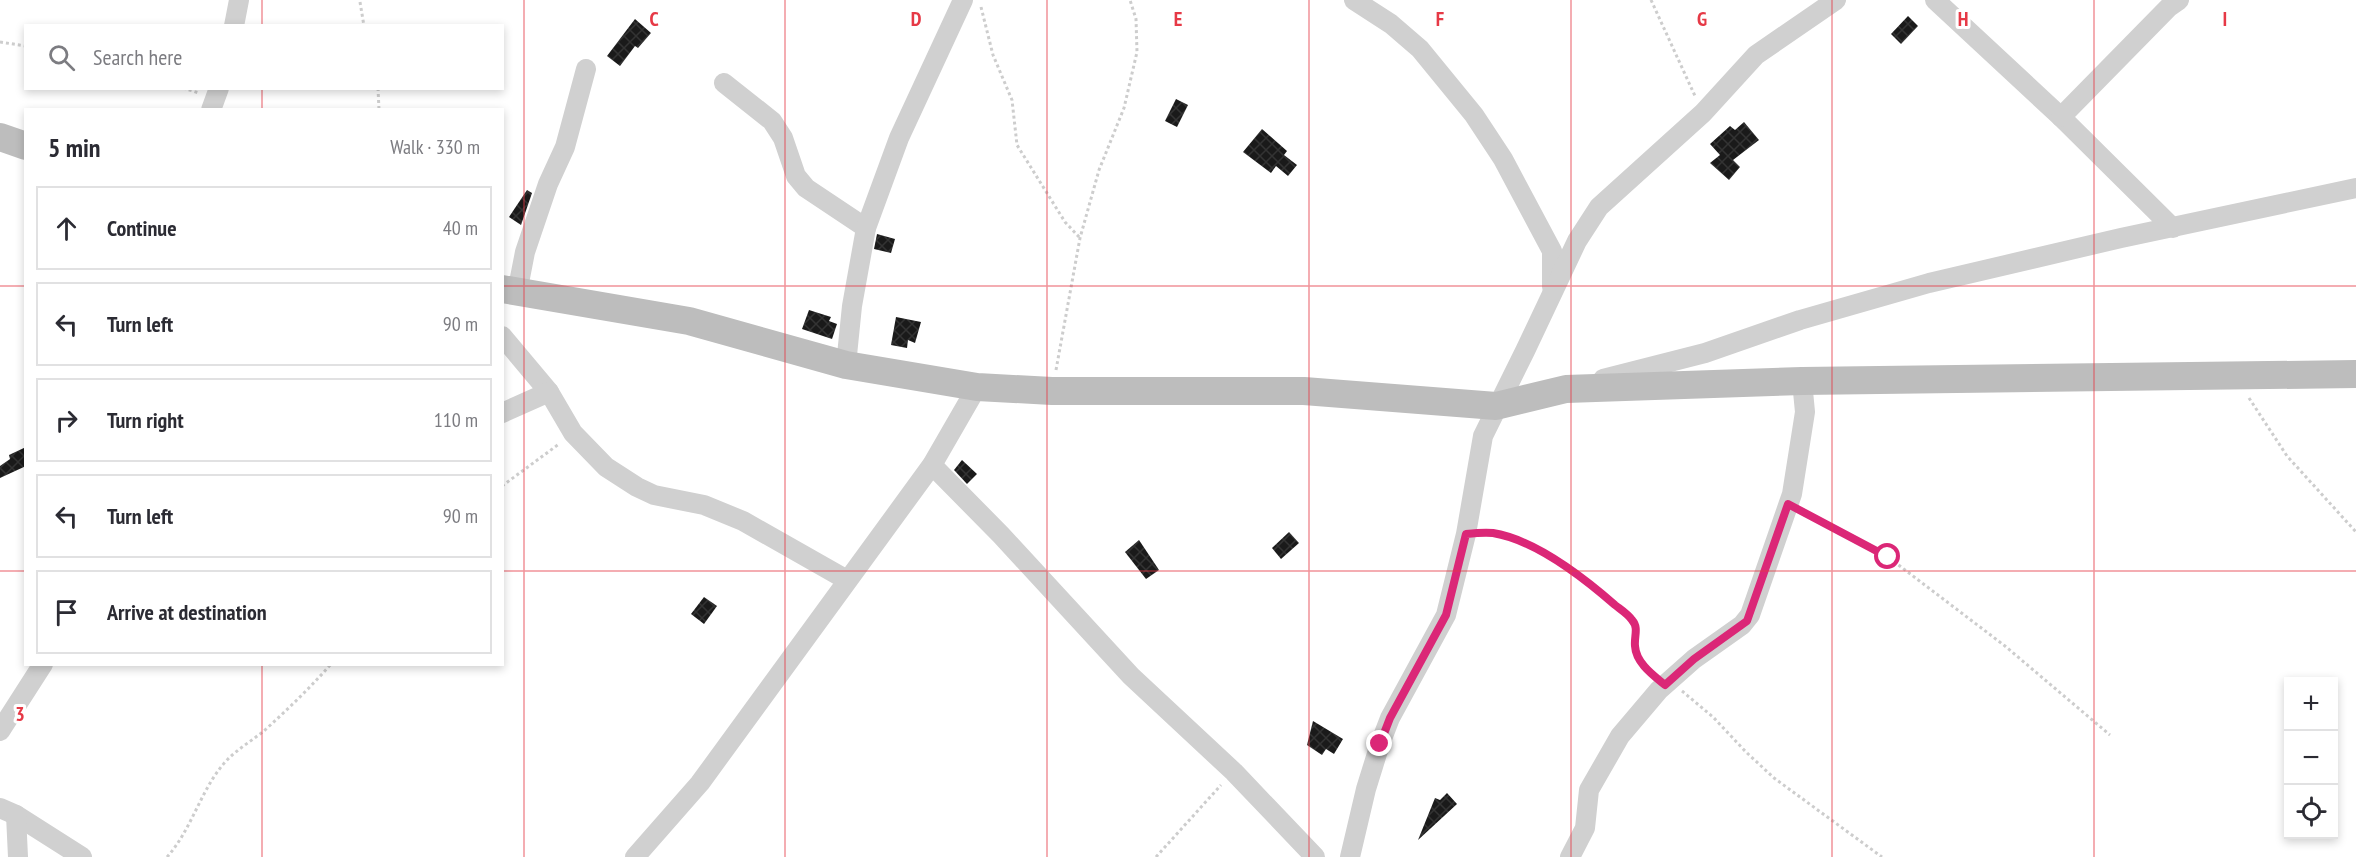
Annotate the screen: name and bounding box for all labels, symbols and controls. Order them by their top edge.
text: C [649,6,659,32]
text: D [911,6,922,32]
text: E [1174,6,1182,32]
text: F [1436,6,1444,32]
text: G [1697,6,1707,32]
text: H [1958,6,1968,32]
text: I [2223,6,2227,32]
search box [24,24,504,90]
icon: search [45,41,78,74]
text: Search here [93,43,182,71]
text: 5 min [48,131,101,164]
text: Walk · 330 m [390,134,480,160]
icon: ahead [50,212,83,245]
text: Continue [107,214,177,242]
text: 40 m [443,215,478,241]
icon: left [50,308,83,341]
text: Turn left [107,310,173,338]
text: 90 m [443,311,478,337]
icon: right [50,404,83,437]
text: Turn right [107,406,184,434]
text: 110 m [434,407,478,433]
icon: left [50,500,83,533]
text: Turn left [107,502,173,530]
text: 90 m [443,503,478,529]
route start [1874,543,1900,569]
icon: arrive [50,596,83,629]
text: Arrive at destination [107,598,267,626]
map controls [2284,677,2338,839]
button: + [2284,677,2338,731]
text: 3 [15,701,25,727]
route end [1366,730,1392,756]
button: − [2284,731,2338,785]
button: locate [2284,785,2338,839]

